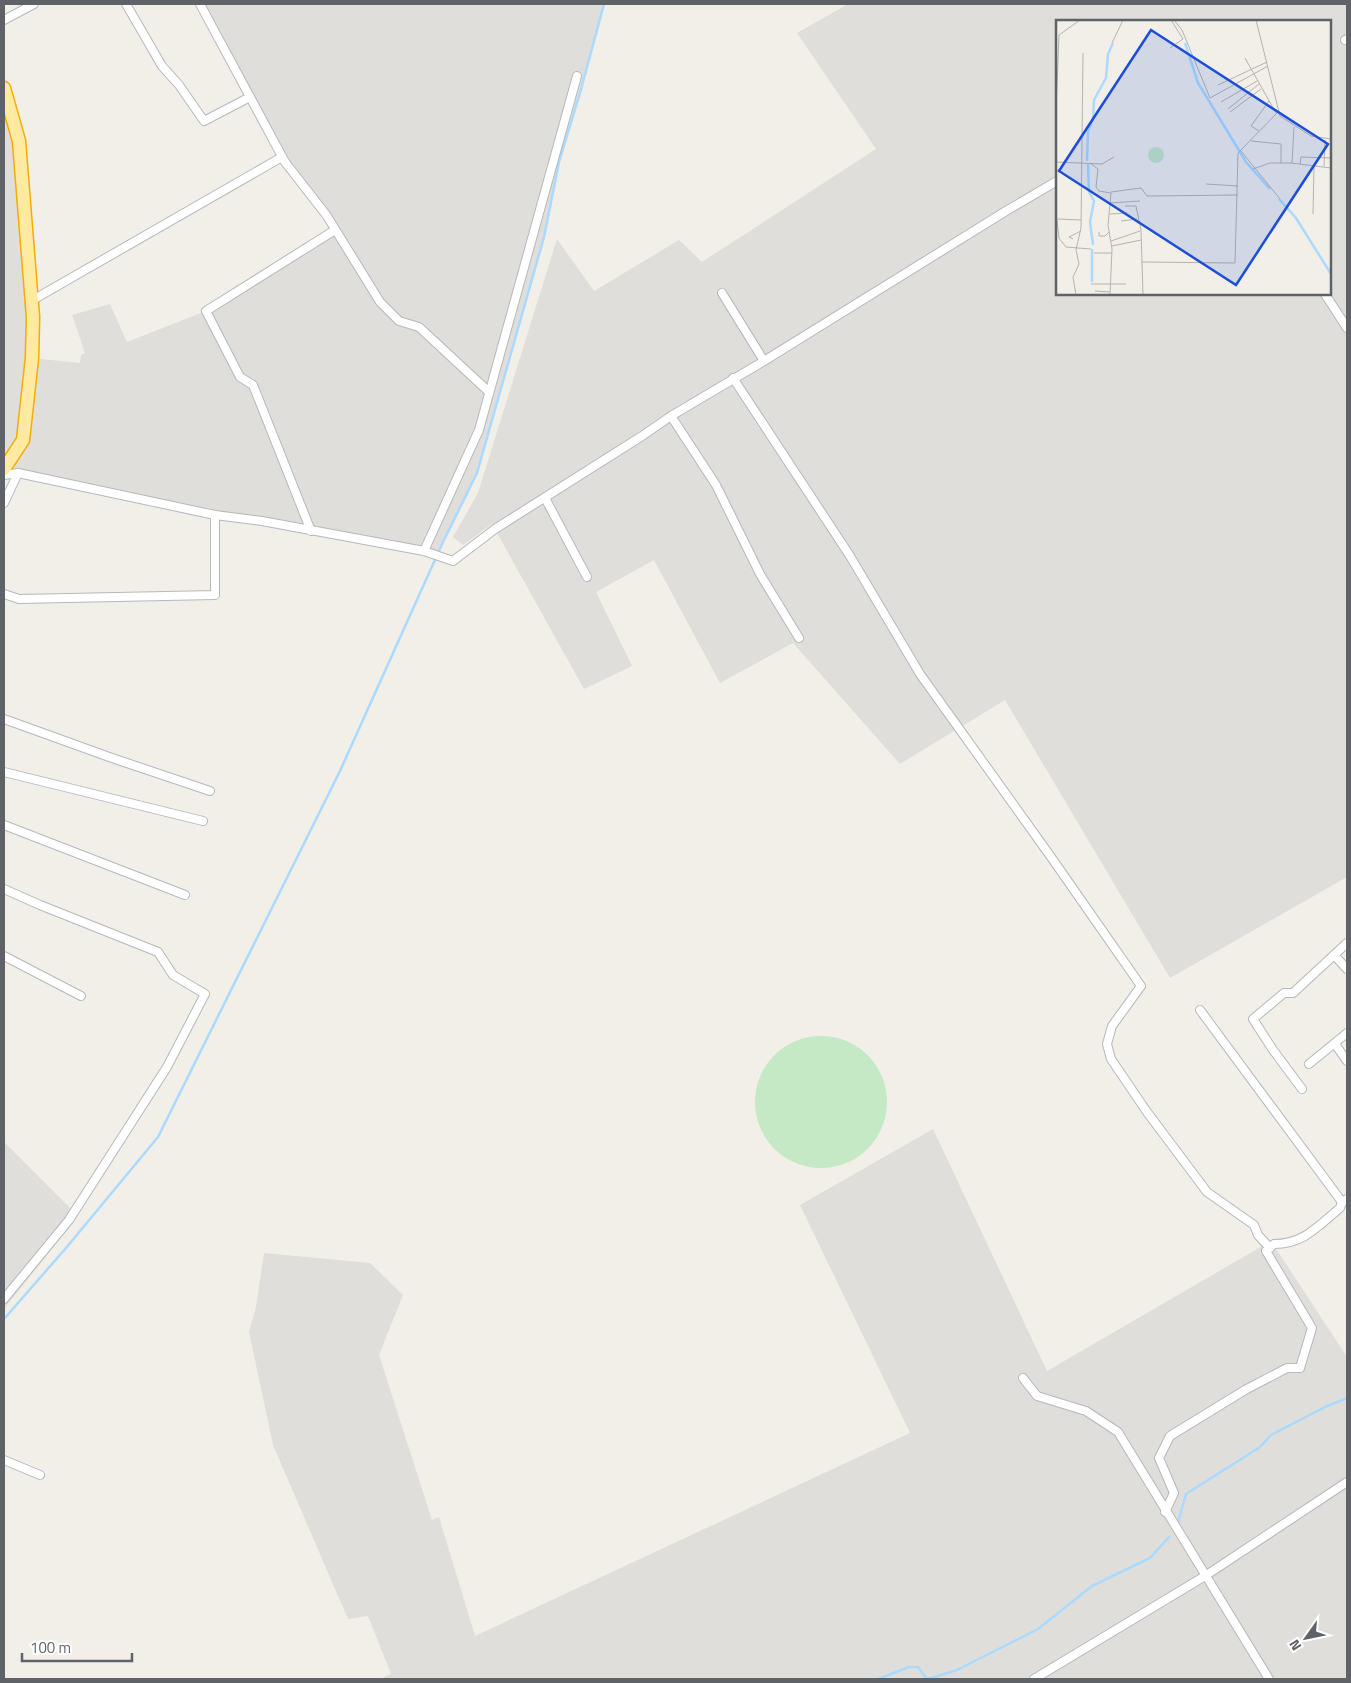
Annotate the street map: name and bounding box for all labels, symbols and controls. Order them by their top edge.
inset map [1056,20,1331,295]
north arrow [1281,1613,1331,1663]
scale bar [22,1630,132,1662]
text: 100 m [30,1636,71,1659]
text: N [1283,1636,1306,1655]

